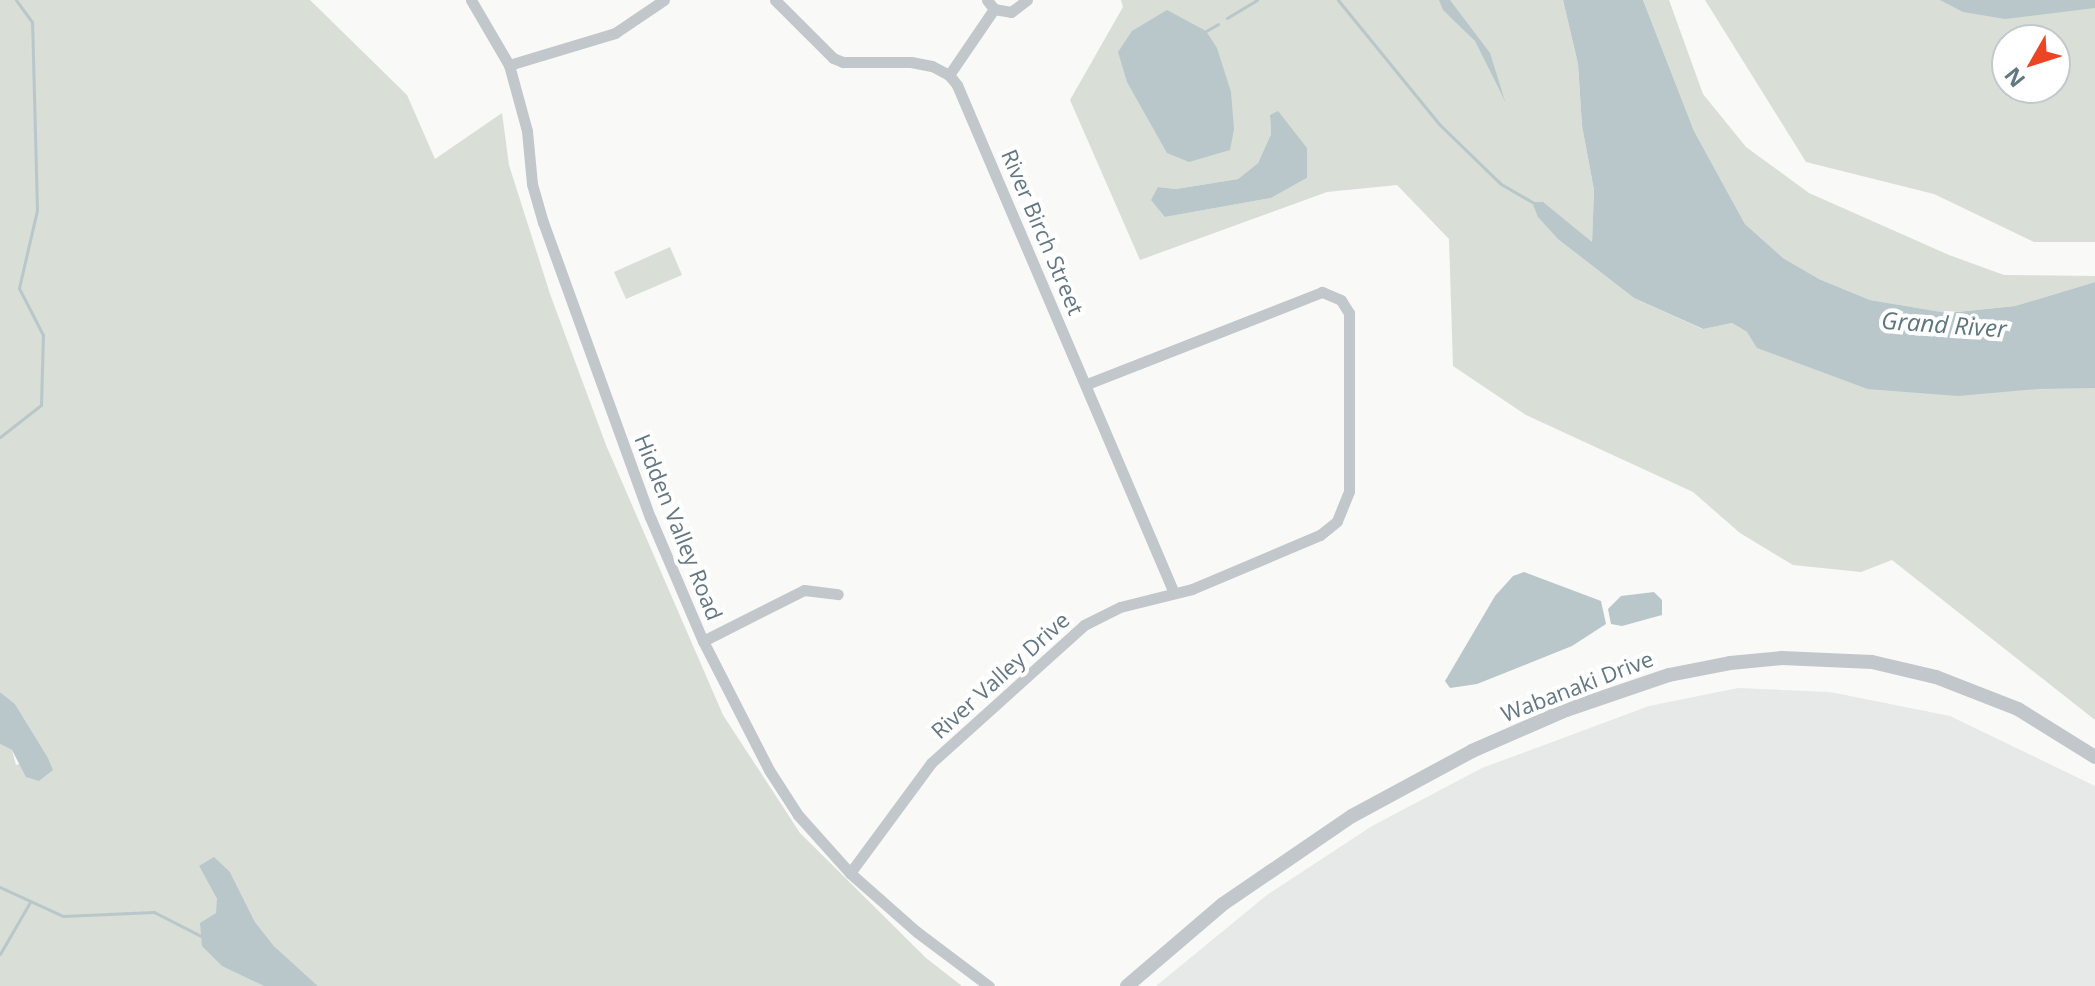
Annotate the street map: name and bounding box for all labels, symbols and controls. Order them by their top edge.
north arrow [1991,24,2071,104]
text: N [1997,61,2031,94]
street label: River Birch Street [996,145,1090,319]
water label: Grand River [1880,305,2008,343]
street label: Hidden Valley Road [630,430,728,624]
street label: River Valley Drive [926,606,1074,744]
street label: Wabanaki Drive [1497,645,1657,727]

